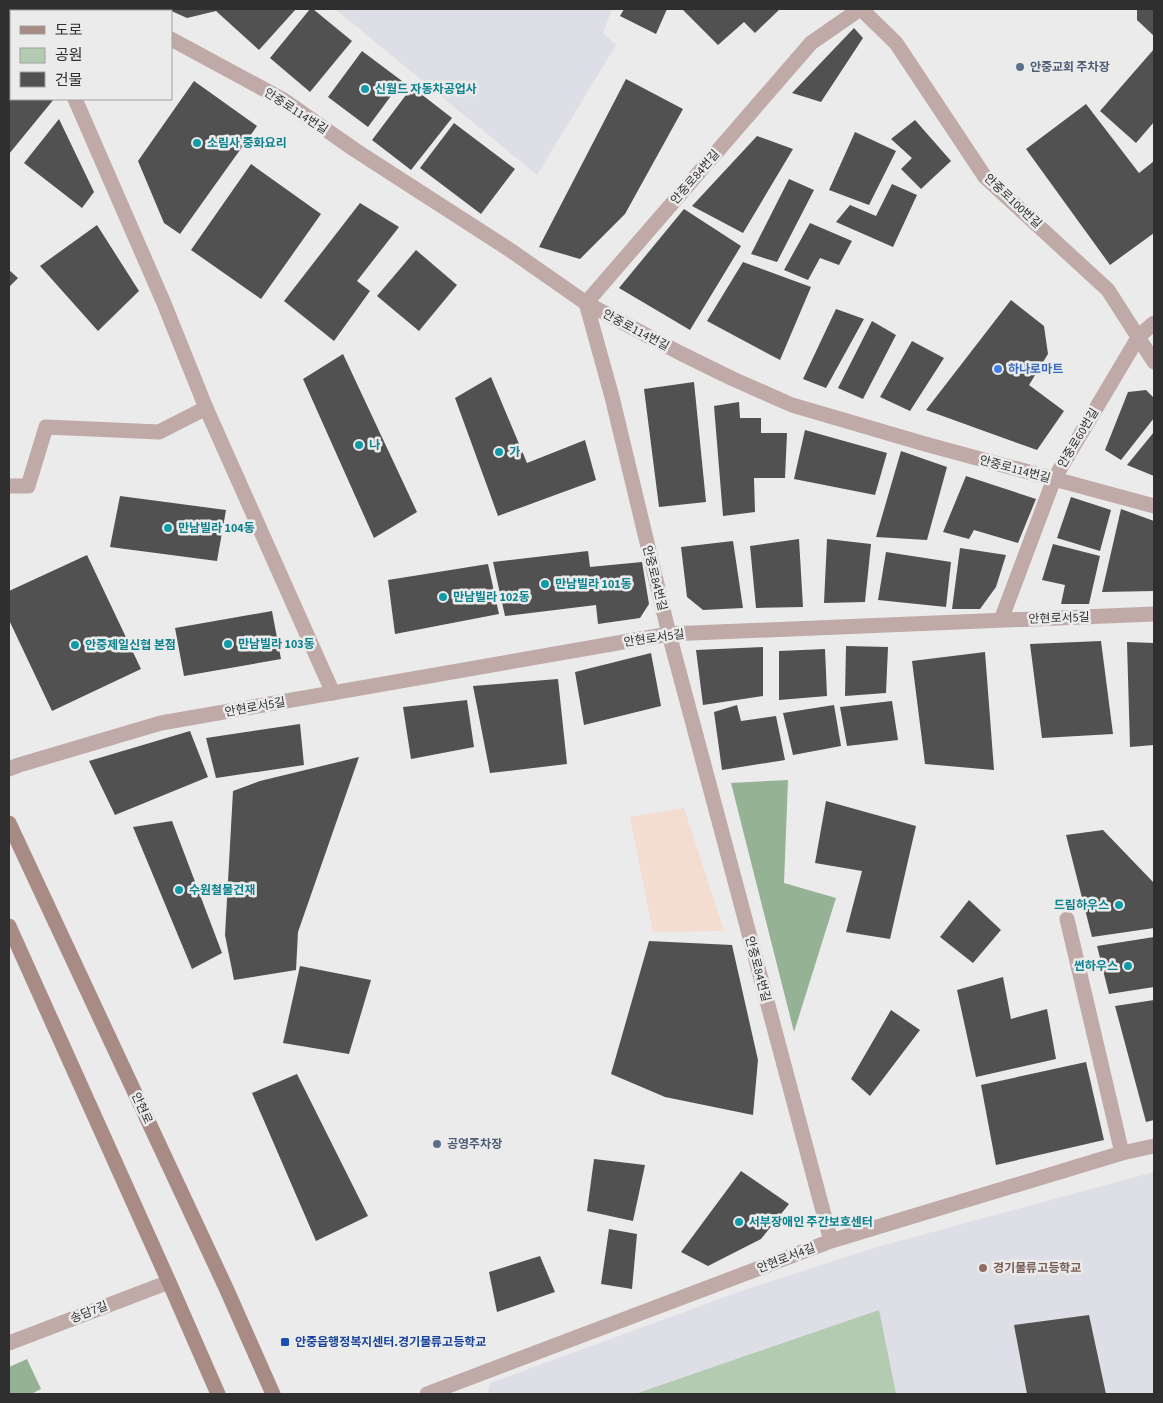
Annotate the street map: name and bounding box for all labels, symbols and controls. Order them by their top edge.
legend [10,10,172,100]
text: 도로 [55,20,83,41]
text: 공원 [55,45,83,66]
place label: 안중교회 주차장 [1030,59,1110,76]
marker: 안중교회 주차장 [1014,61,1026,73]
text: 건물 [55,70,83,91]
place label: 신월드 자동차공업사 [375,81,477,98]
marker: 신월드 자동차공업사 [359,83,371,95]
street label: 안중로114번길 [260,84,331,138]
place label: 소림사 중화요리 [207,135,287,152]
marker: 소림사 중화요리 [191,137,203,149]
street label: 안중로84번길 [667,146,724,208]
street label: 안중로100번길 [980,170,1045,233]
street label: 안중로114번길 [600,306,672,355]
place label: 하나로마트 [1008,361,1063,378]
marker: 하나로마트 [992,363,1004,375]
street label: 안중로60번길 [1054,405,1103,471]
place label: 나 [369,437,380,454]
marker: 나 [353,439,365,451]
place label: 가 [509,444,520,461]
marker: 가 [493,446,505,458]
street label: 안중로114번길 [977,452,1052,487]
place label: 만남빌라 104동 [178,520,255,537]
marker: 만남빌라 104동 [162,522,174,534]
street label: 안중로84번길 [638,543,671,613]
place label: 만남빌라 101동 [555,576,632,593]
marker: 만남빌라 101동 [539,578,551,590]
place label: 만남빌라 102동 [453,589,530,606]
marker: 만남빌라 102동 [437,591,449,603]
street label: 안현로서5길 [1028,609,1090,628]
street label: 안현로서5길 [623,626,686,651]
place label: 만남빌라 103동 [238,636,315,653]
place label: 안중제일신협 본점 [85,637,176,654]
marker: 만남빌라 103동 [222,638,234,650]
marker: 안중제일신협 본점 [69,639,81,651]
street label: 안현로서5길 [223,694,287,721]
place label: 수원철물건재 [189,882,255,899]
marker: 수원철물건재 [173,884,185,896]
place label: 드림하우스 [1054,897,1109,914]
marker: 드림하우스 [1113,899,1125,911]
street label: 안중로84번길 [741,935,774,1004]
place label: 썬하우스 [1074,958,1118,975]
marker: 썬하우스 [1122,960,1134,972]
street label: 안현로 [127,1090,156,1127]
place label: 공영주차장 [447,1136,502,1153]
marker: 공영주차장 [431,1138,443,1150]
place label: 서부장애인 주간보호센터 [749,1214,873,1231]
marker: 서부장애인 주간보호센터 [733,1216,745,1228]
street label: 안현로서4길 [755,1240,818,1277]
place label: 경기물류고등학교 [993,1260,1081,1277]
marker: 경기물류고등학교 [977,1262,989,1274]
street label: 송담7길 [68,1298,110,1327]
place label: 안중읍행정복지센터.경기물류고등학교 [295,1334,486,1351]
marker: 안중읍행정복지센터.경기물류고등학교 [279,1336,291,1348]

